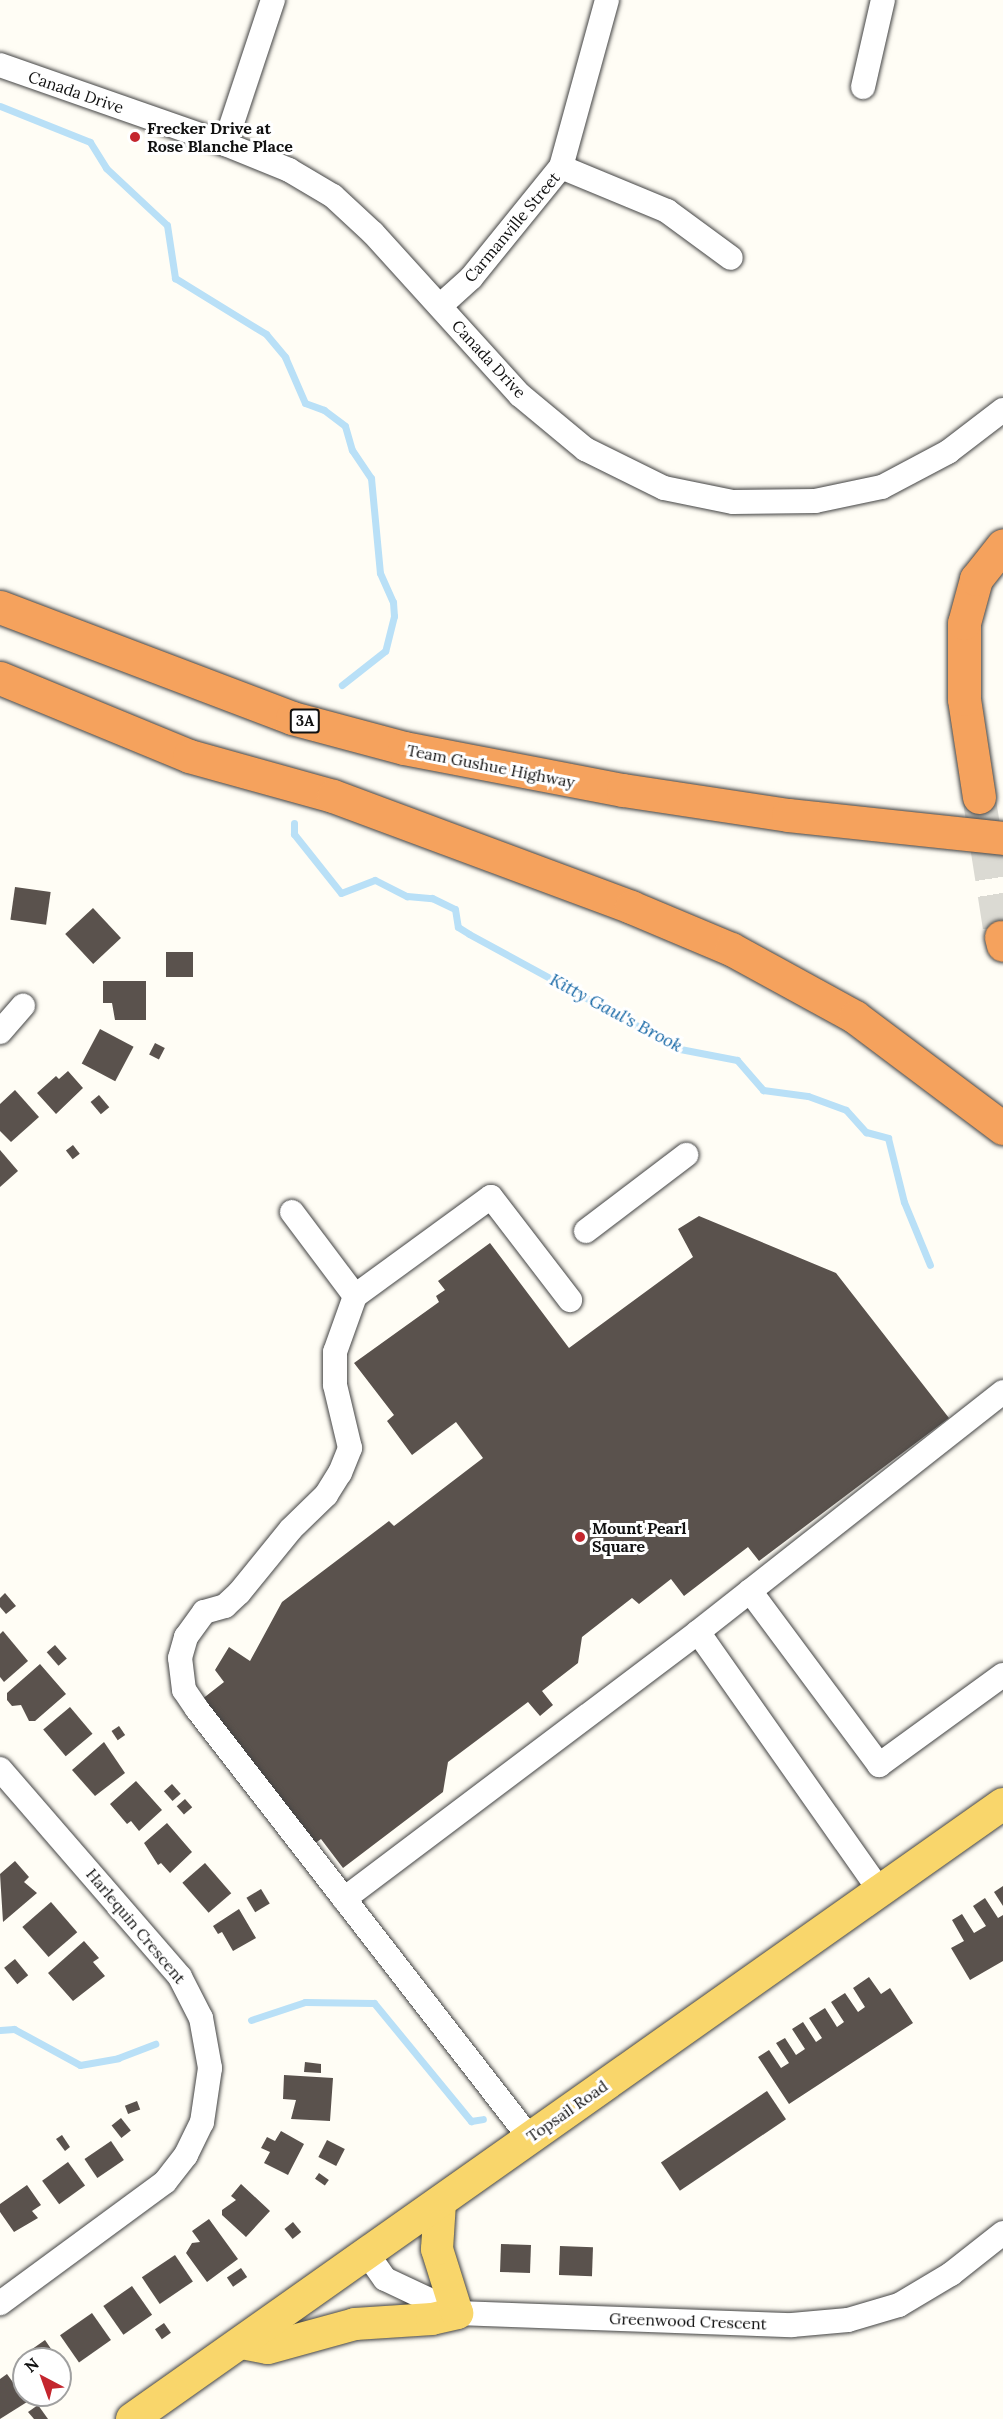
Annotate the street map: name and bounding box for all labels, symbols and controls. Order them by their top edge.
street label: Canada Drive [26,67,126,117]
place label: Frecker Drive at Rose Blanche Place [147,118,293,156]
marker: Frecker Drive at Rose Blanche Place [128,130,142,144]
street label: Carmanville Street [460,168,564,286]
street label: Canada Drive [448,316,530,402]
road number: 3A [288,709,322,733]
street label: Team Gushue Highway [405,740,577,792]
water label: Kitty Gaul's Brook [546,969,686,1057]
place label: Mount Pearl Square [592,1518,687,1556]
marker: Mount Pearl Square [573,1530,587,1544]
street label: Harlequin Crescent [82,1864,190,1988]
street label: Topsail Road [523,2076,611,2146]
street label: Greenwood Crescent [609,2309,767,2333]
north arrow [12,2347,72,2407]
text: N [20,2353,43,2377]

